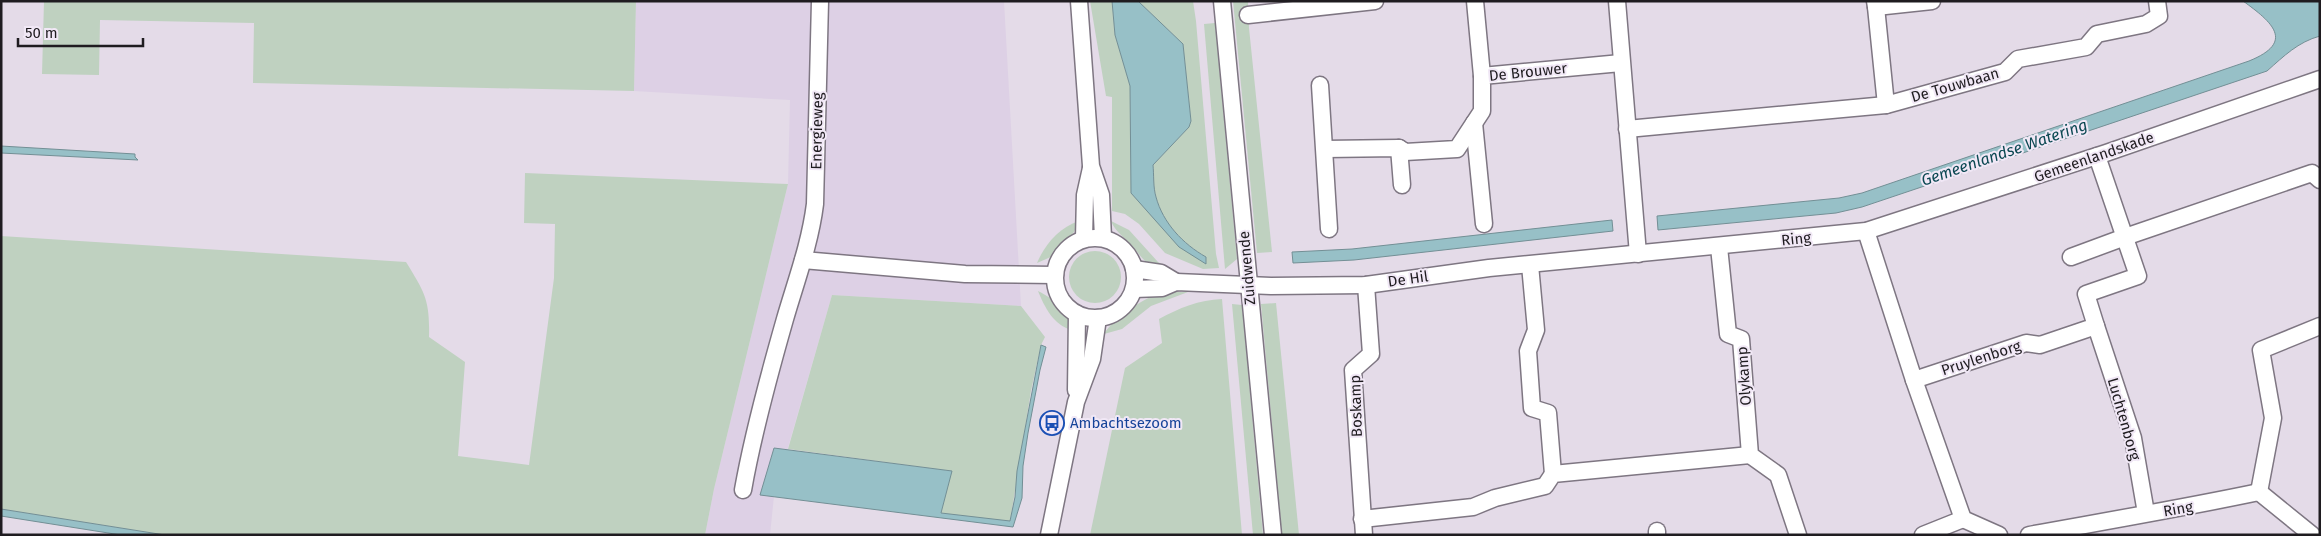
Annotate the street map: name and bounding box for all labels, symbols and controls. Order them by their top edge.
scale bar [18,15,142,47]
text: 50 m [25,24,58,42]
street label: De Brouwer [1488,59,1568,85]
street label: De Touwbaan [1909,64,2001,106]
street label: Energieweg [807,92,827,170]
water label: Gemeenlandse Watering [1919,115,2090,190]
street label: Gemeenlandskade [2032,128,2156,186]
street label: Ring [1780,228,1812,250]
street label: Zuidwende [1235,230,1259,306]
street label: De Hil [1387,267,1430,291]
street label: Pruylenborg [1939,337,2023,379]
street label: Olykamp [1733,346,1755,406]
street label: Boskamp [1346,375,1366,437]
street label: Luchtenborg [2104,376,2144,463]
bus stop icon: Ambachtsezoom [1039,410,1065,436]
place label: Ambachtsezoom [1070,414,1182,432]
street label: Ring [2162,498,2194,520]

